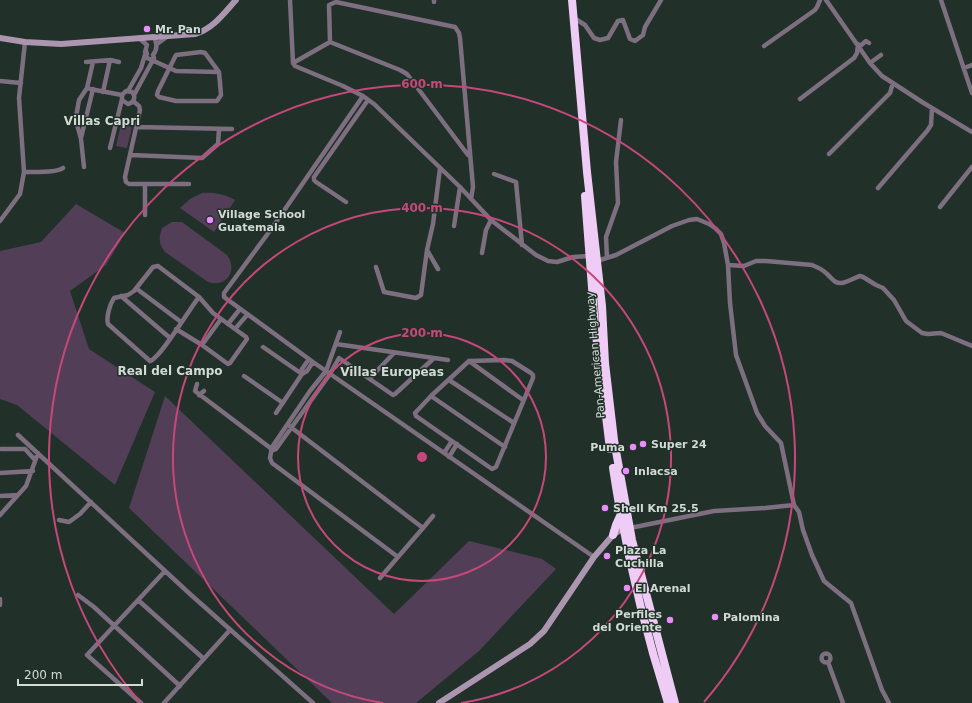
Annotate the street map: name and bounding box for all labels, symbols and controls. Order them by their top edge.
place label: Mr. Pan [155,23,201,36]
marker: Mr. Pan [142,24,152,34]
text: 600 m [401,77,443,91]
district label: Villas Capri [64,114,140,128]
text: 400 m [401,201,443,215]
place label: Village School Guatemala [218,208,305,234]
marker: Village School Guatemala [205,215,215,225]
street label: Pan-American Highway [583,291,608,419]
text: 200 m [401,326,443,340]
district label: Real del Campo [117,364,223,378]
district label: Villas Europeas [340,365,444,379]
place label: Super 24 [651,438,707,451]
marker: Super 24 [638,439,648,449]
place label: Puma [590,441,625,454]
marker: Puma [628,442,638,452]
centre of rings [415,450,429,464]
place label: Inlacsa [634,465,678,478]
marker: Inlacsa [621,466,631,476]
place label: Shell Km 25.5 [613,502,699,515]
marker: Shell Km 25.5 [600,503,610,513]
place label: Plaza La Cuchilla [615,544,666,570]
marker: Plaza La Cuchilla [602,551,612,561]
place label: El Arenal [635,582,691,595]
marker: El Arenal [622,583,632,593]
place label: Perfiles del Oriente [593,608,662,634]
place label: Palomina [723,611,780,624]
marker: Palomina [710,612,720,622]
marker: Perfiles del Oriente [665,615,675,625]
scale bar [18,661,142,687]
text: 200 m [24,668,62,682]

